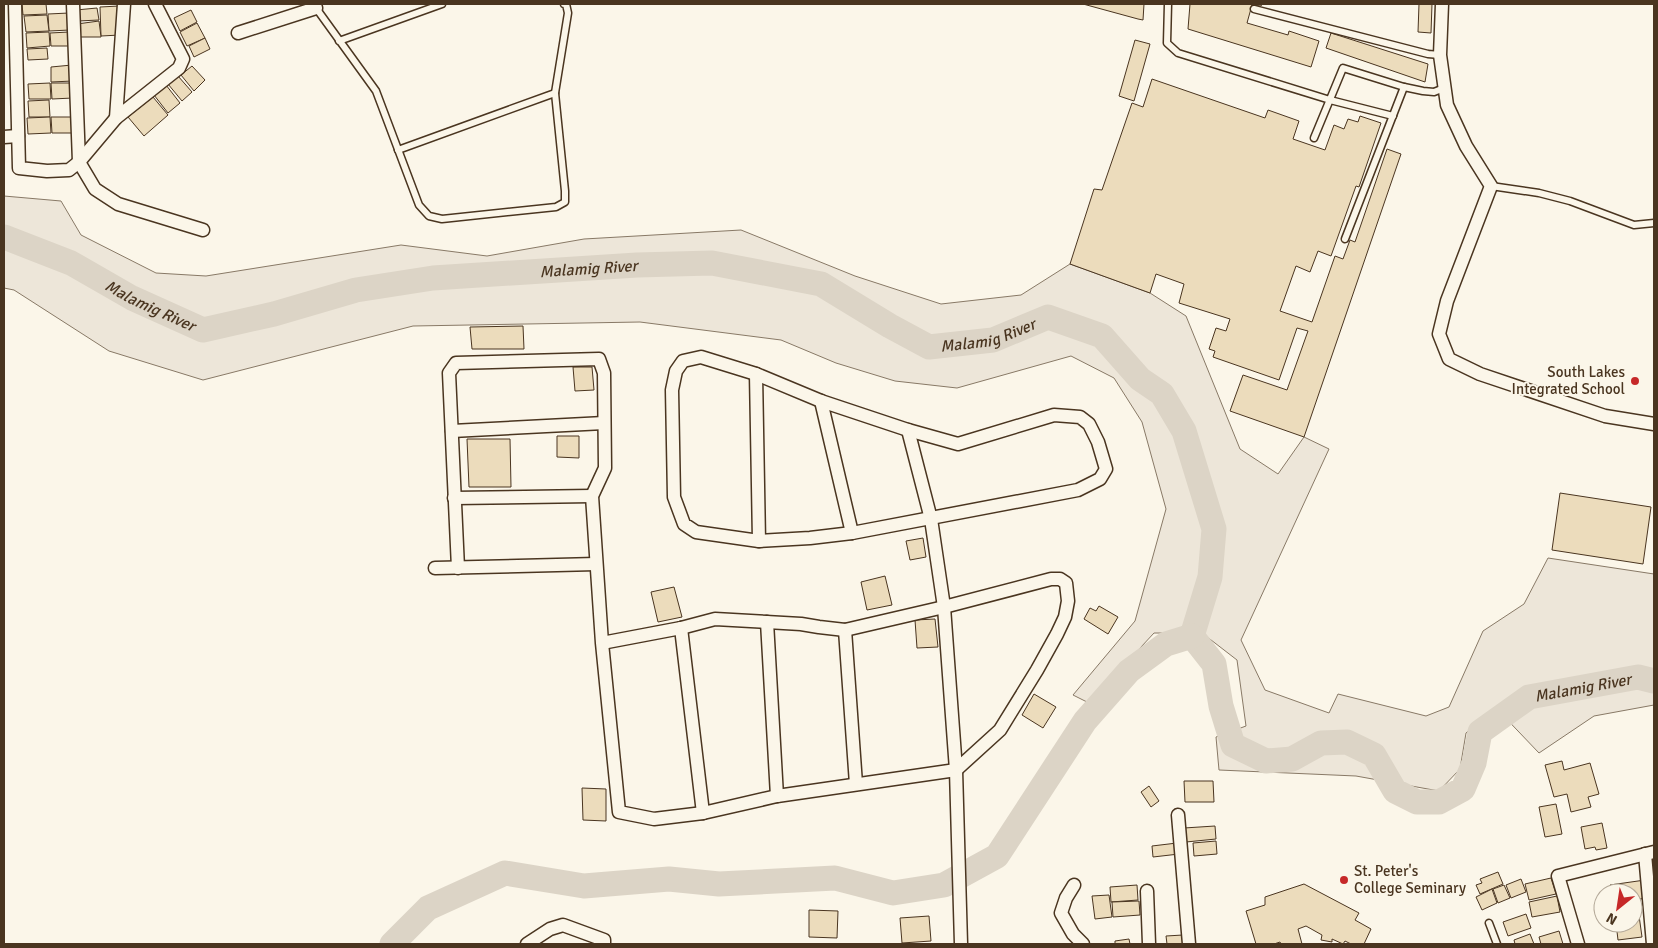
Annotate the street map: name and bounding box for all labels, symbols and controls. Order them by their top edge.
water label: Malamig River [539,256,640,282]
water label: Malamig River [101,276,200,337]
water label: Malamig River [939,314,1040,357]
place label: South Lakes Integrated School [1512,363,1625,398]
marker: South Lakes Integrated School [1629,375,1641,387]
water label: Malamig River [1533,669,1635,707]
place label: St. Peter's College Seminary [1354,862,1466,897]
marker: St. Peter's College Seminary [1338,874,1350,886]
north arrow [1593,883,1643,933]
text: N [1603,909,1620,929]

